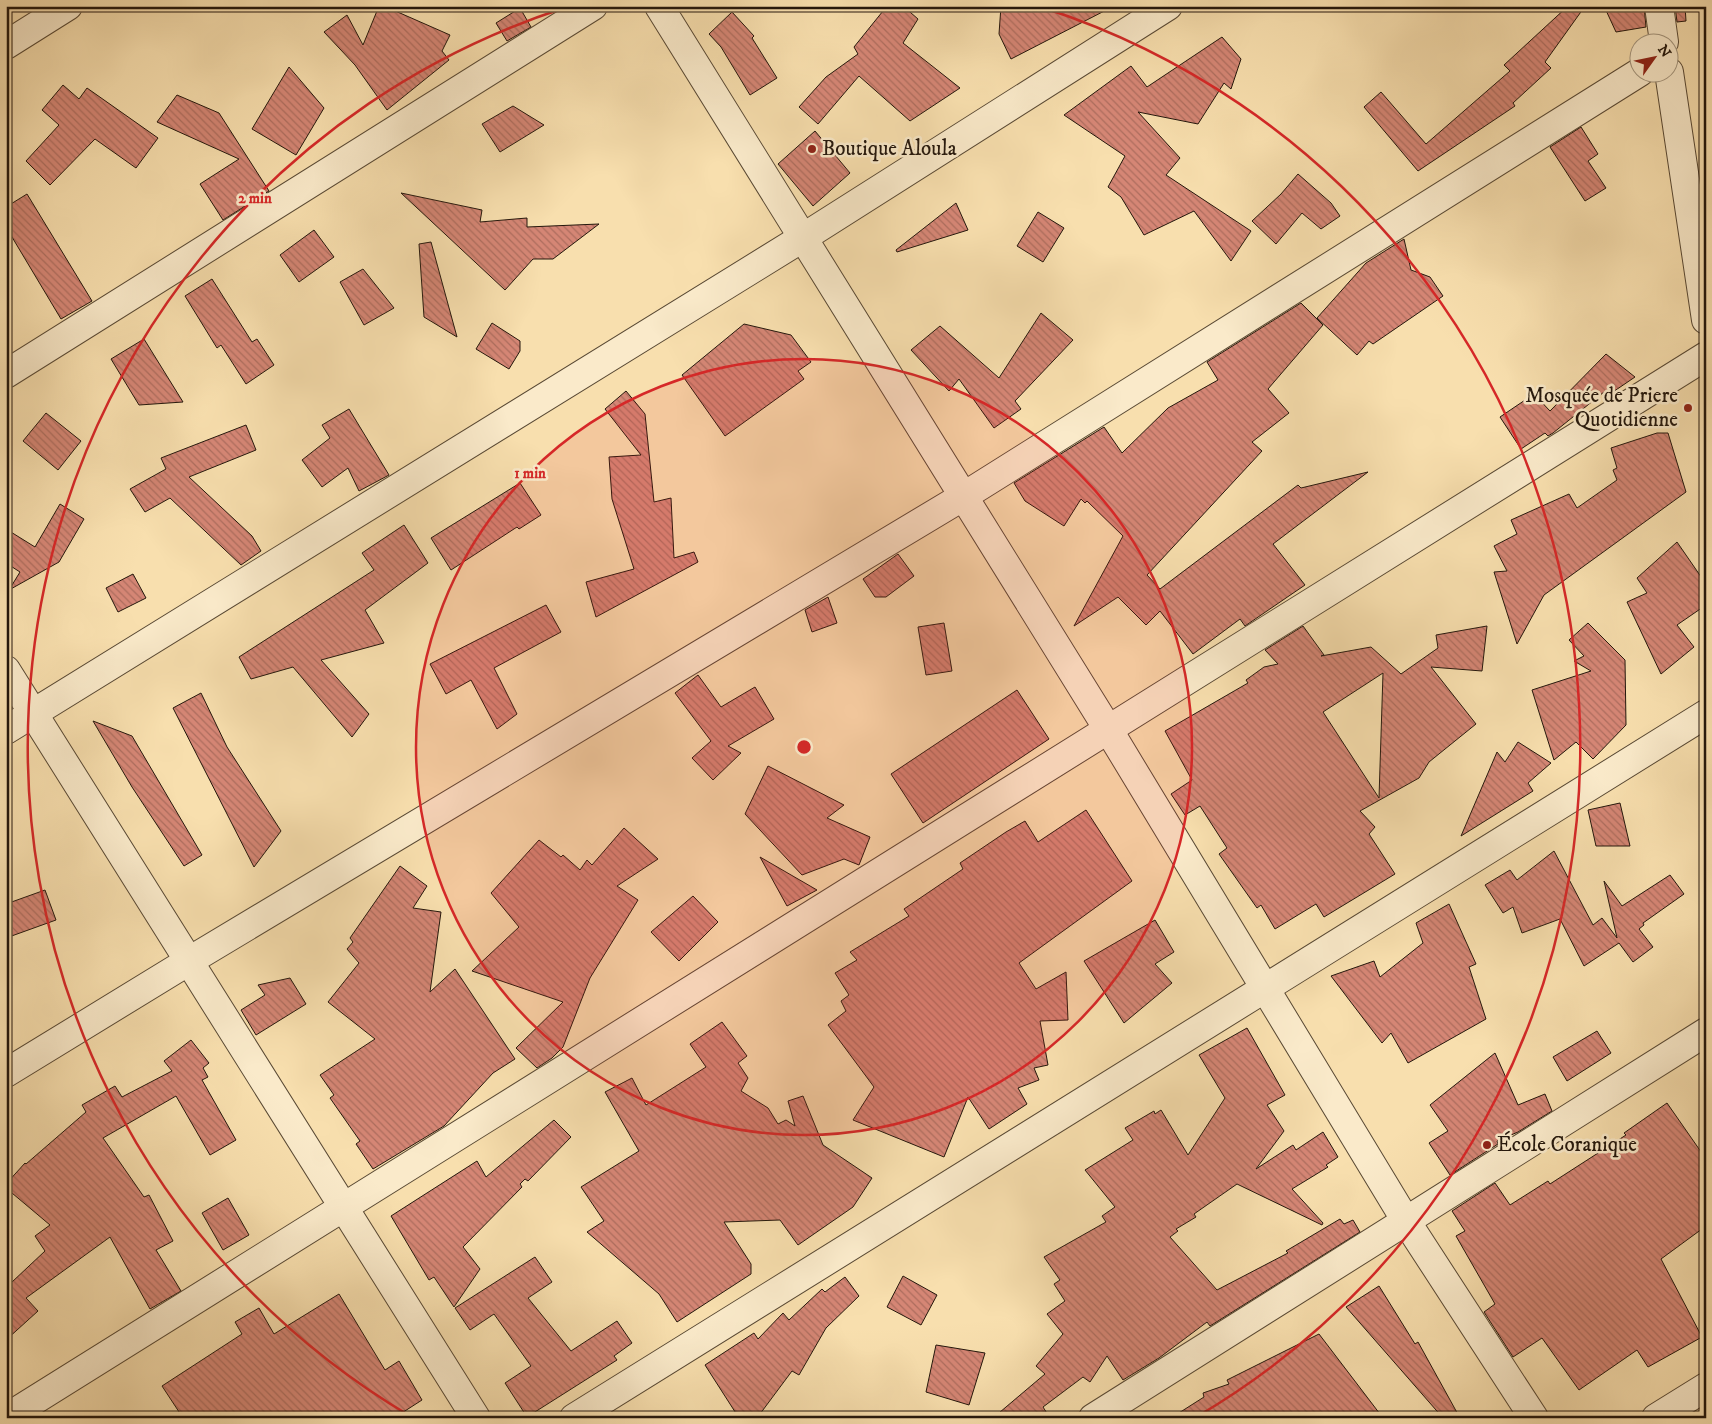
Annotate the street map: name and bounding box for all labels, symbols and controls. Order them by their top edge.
north arrow [1630,32,1680,82]
text: N [1653,42,1675,62]
place label: Boutique Aloula [822,136,957,162]
marker: Boutique Aloula [806,143,818,155]
text: 2 min [238,189,272,208]
place label: Mosquée de Priere Quotidienne [1525,383,1678,433]
marker: Mosquée de Priere Quotidienne [1682,402,1694,414]
text: 1 min [514,464,546,483]
centre of rings [795,738,813,756]
place label: École Coranique [1497,1131,1637,1158]
marker: École Coranique [1481,1139,1493,1151]

